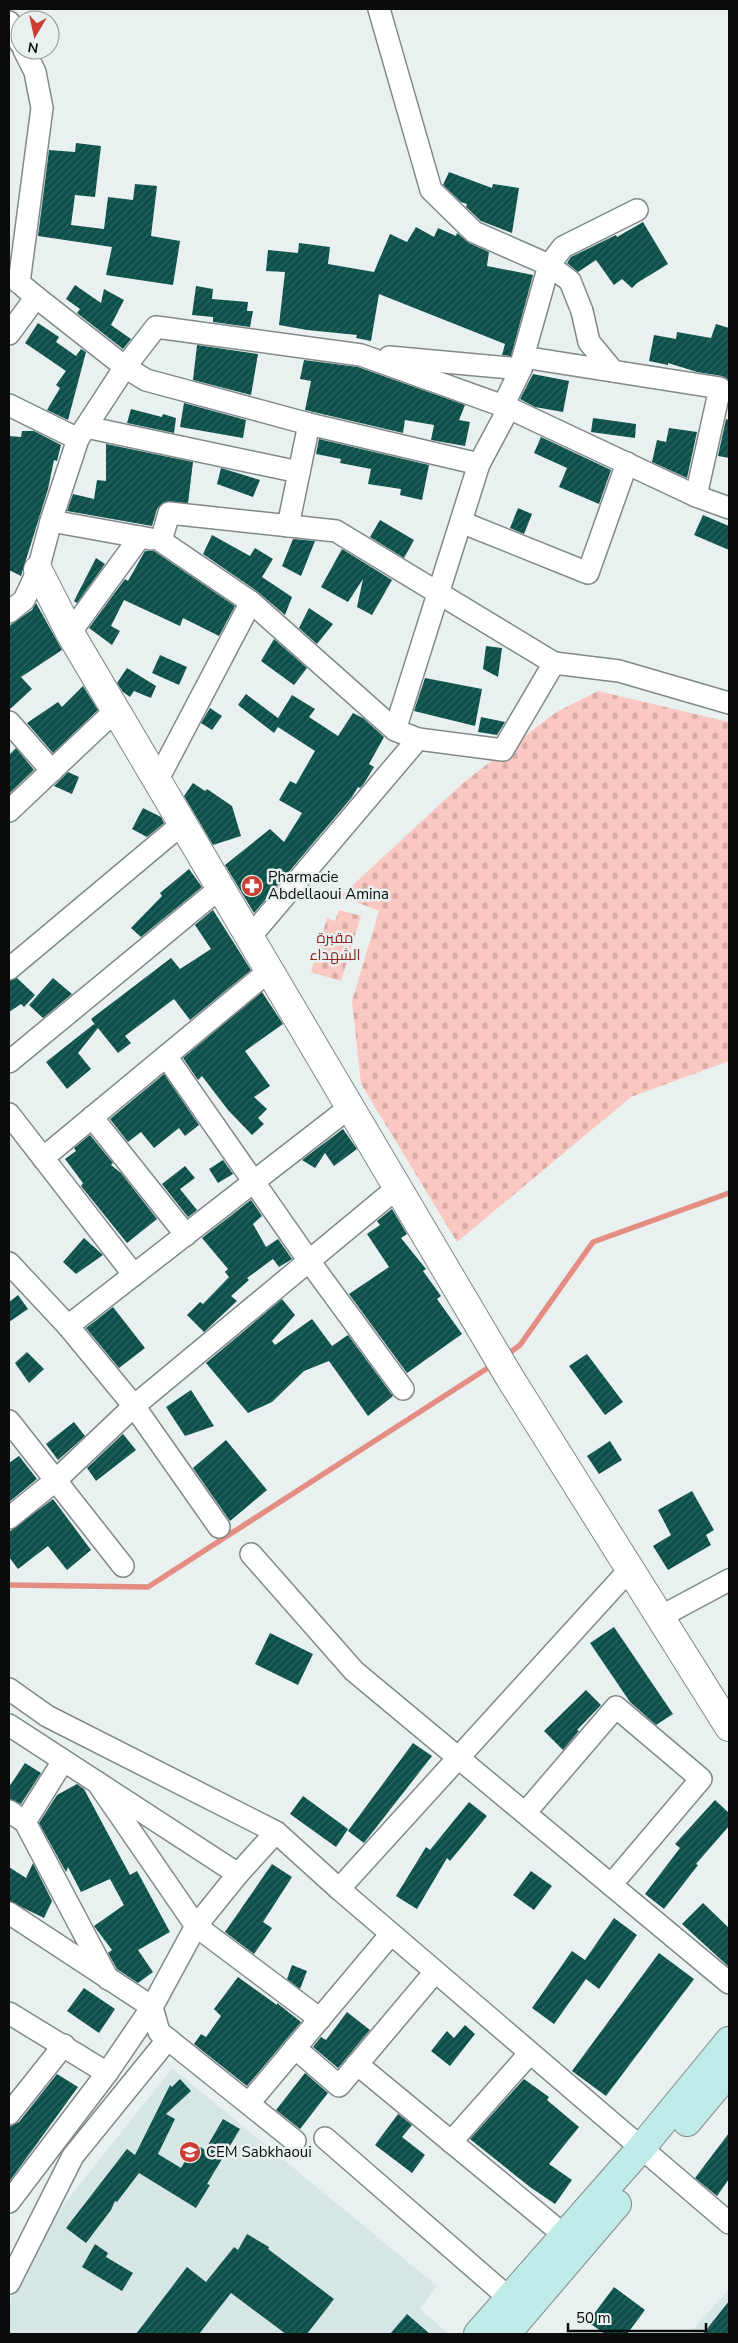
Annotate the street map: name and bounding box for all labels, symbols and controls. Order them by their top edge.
north arrow [10,10,60,60]
text: N [26,37,40,58]
place label: Pharmacie Abdellaoui Amina [268,867,389,904]
pharmacy icon: Pharmacie Abdellaoui Amina [240,874,264,898]
park label: مقبرة الشهداء [309,928,361,965]
school or university icon: CEM Sabkhaoui [178,2140,202,2164]
place label: CEM Sabkhaoui [206,2142,312,2162]
scale bar [568,2300,706,2332]
text: 50 m [576,2308,611,2328]

